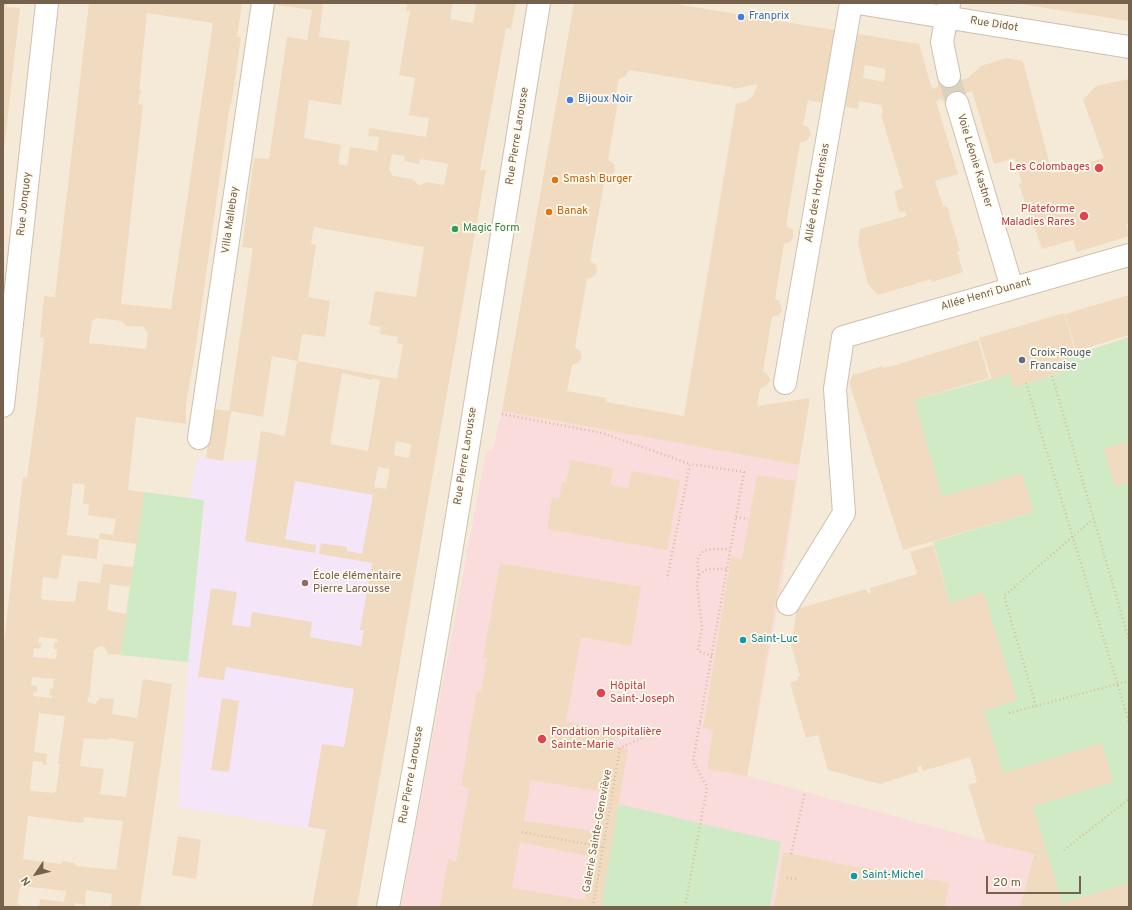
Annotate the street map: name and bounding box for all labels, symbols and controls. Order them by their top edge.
place label: Franprix [749,10,790,24]
marker: Franprix [736,12,746,22]
street label: Rue Didot [969,15,1019,35]
street label: Rue Pierre Larousse [504,86,532,186]
place label: Bijoux Noir [578,93,633,107]
marker: Bijoux Noir [565,95,575,105]
street label: Voie Léonie Kastner [953,112,995,210]
street label: Allée des Hortensias [803,142,833,244]
place label: Les Colombages [1009,161,1090,175]
marker: Les Colombages [1093,162,1105,174]
street label: Rue Jonquoy [15,171,35,237]
place label: Smash Burger [563,173,633,187]
marker: Smash Burger [550,175,560,185]
street label: Villa Mallebay [220,185,242,255]
place label: Plateforme Maladies Rares [1001,203,1075,229]
place label: Banak [557,205,588,219]
marker: Banak [544,207,554,217]
marker: Plateforme Maladies Rares [1078,210,1090,222]
place label: Magic Form [463,222,519,236]
marker: Magic Form [450,224,460,234]
street label: Allée Henri Dunant [939,276,1033,314]
place label: Croix-Rouge Francaise [1030,347,1091,373]
marker: Croix-Rouge Francaise [1017,355,1027,365]
street label: Rue Pierre Larousse [452,406,480,506]
place label: École élémentaire Pierre Larousse [313,570,401,596]
marker: École élémentaire Pierre Larousse [300,578,310,588]
place label: Saint-Luc [751,633,798,647]
marker: Saint-Luc [738,635,748,645]
place label: Hôpital Saint-Joseph [610,680,675,706]
marker: Hôpital Saint-Joseph [595,687,607,699]
street label: Rue Pierre Larousse [397,725,427,825]
place label: Fondation Hospitalière Sainte-Marie [551,726,661,752]
marker: Fondation Hospitalière Sainte-Marie [536,733,548,745]
street label: Galerie Sainte-Geneviève [581,768,615,894]
north arrow [16,854,56,894]
scale bar [988,868,1083,894]
place label: Saint-Michel [862,869,923,883]
marker: Saint-Michel [849,871,859,881]
text: N [18,874,34,888]
text: 20 m [993,875,1021,891]

